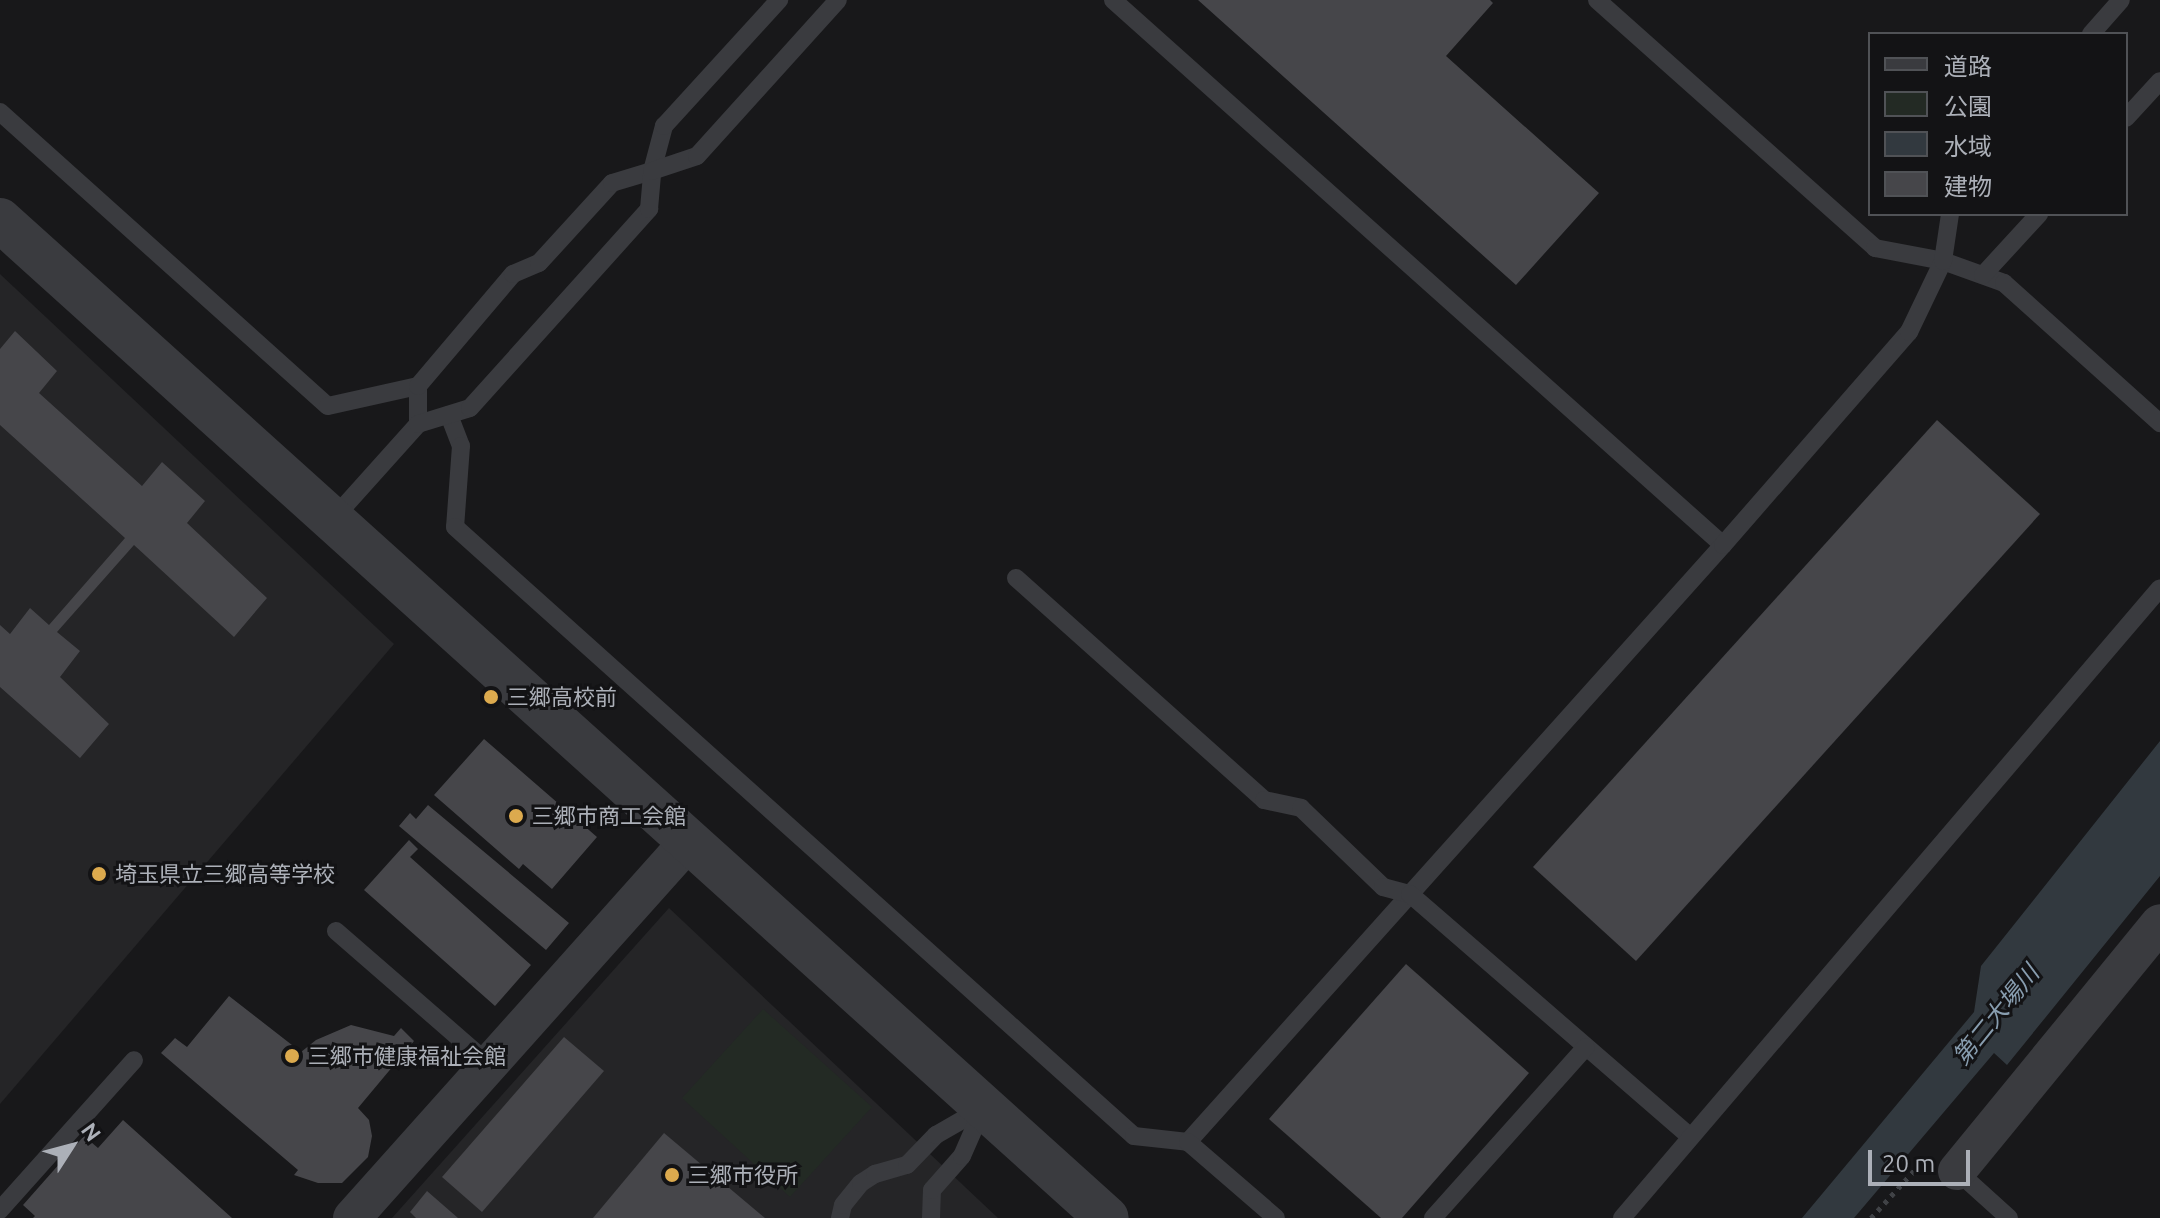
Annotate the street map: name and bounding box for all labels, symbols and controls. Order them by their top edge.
legend [1868,32,2128,216]
text: 道路 [1944,53,1992,80]
text: 公園 [1944,93,1992,120]
text: 水域 [1944,133,1992,160]
text: 建物 [1944,173,1992,200]
place label: 三郷高校前 [507,684,617,710]
marker: 三郷高校前 [482,688,500,706]
place label: 三郷市商工会館 [532,803,686,829]
marker: 三郷市商工会館 [507,807,525,825]
place label: 埼玉県立三郷高等学校 [115,861,335,887]
marker: 埼玉県立三郷高等学校 [90,865,108,883]
water label: 第二大場川 [1947,959,2045,1071]
place label: 三郷市健康福祉会館 [308,1043,506,1069]
marker: 三郷市健康福祉会館 [283,1047,301,1065]
north arrow [32,1106,112,1186]
text: N [77,1118,107,1146]
scale bar [1872,1134,1974,1184]
text: 20 m [1882,1150,1935,1177]
place label: 三郷市役所 [688,1162,798,1188]
marker: 三郷市役所 [663,1166,681,1184]

